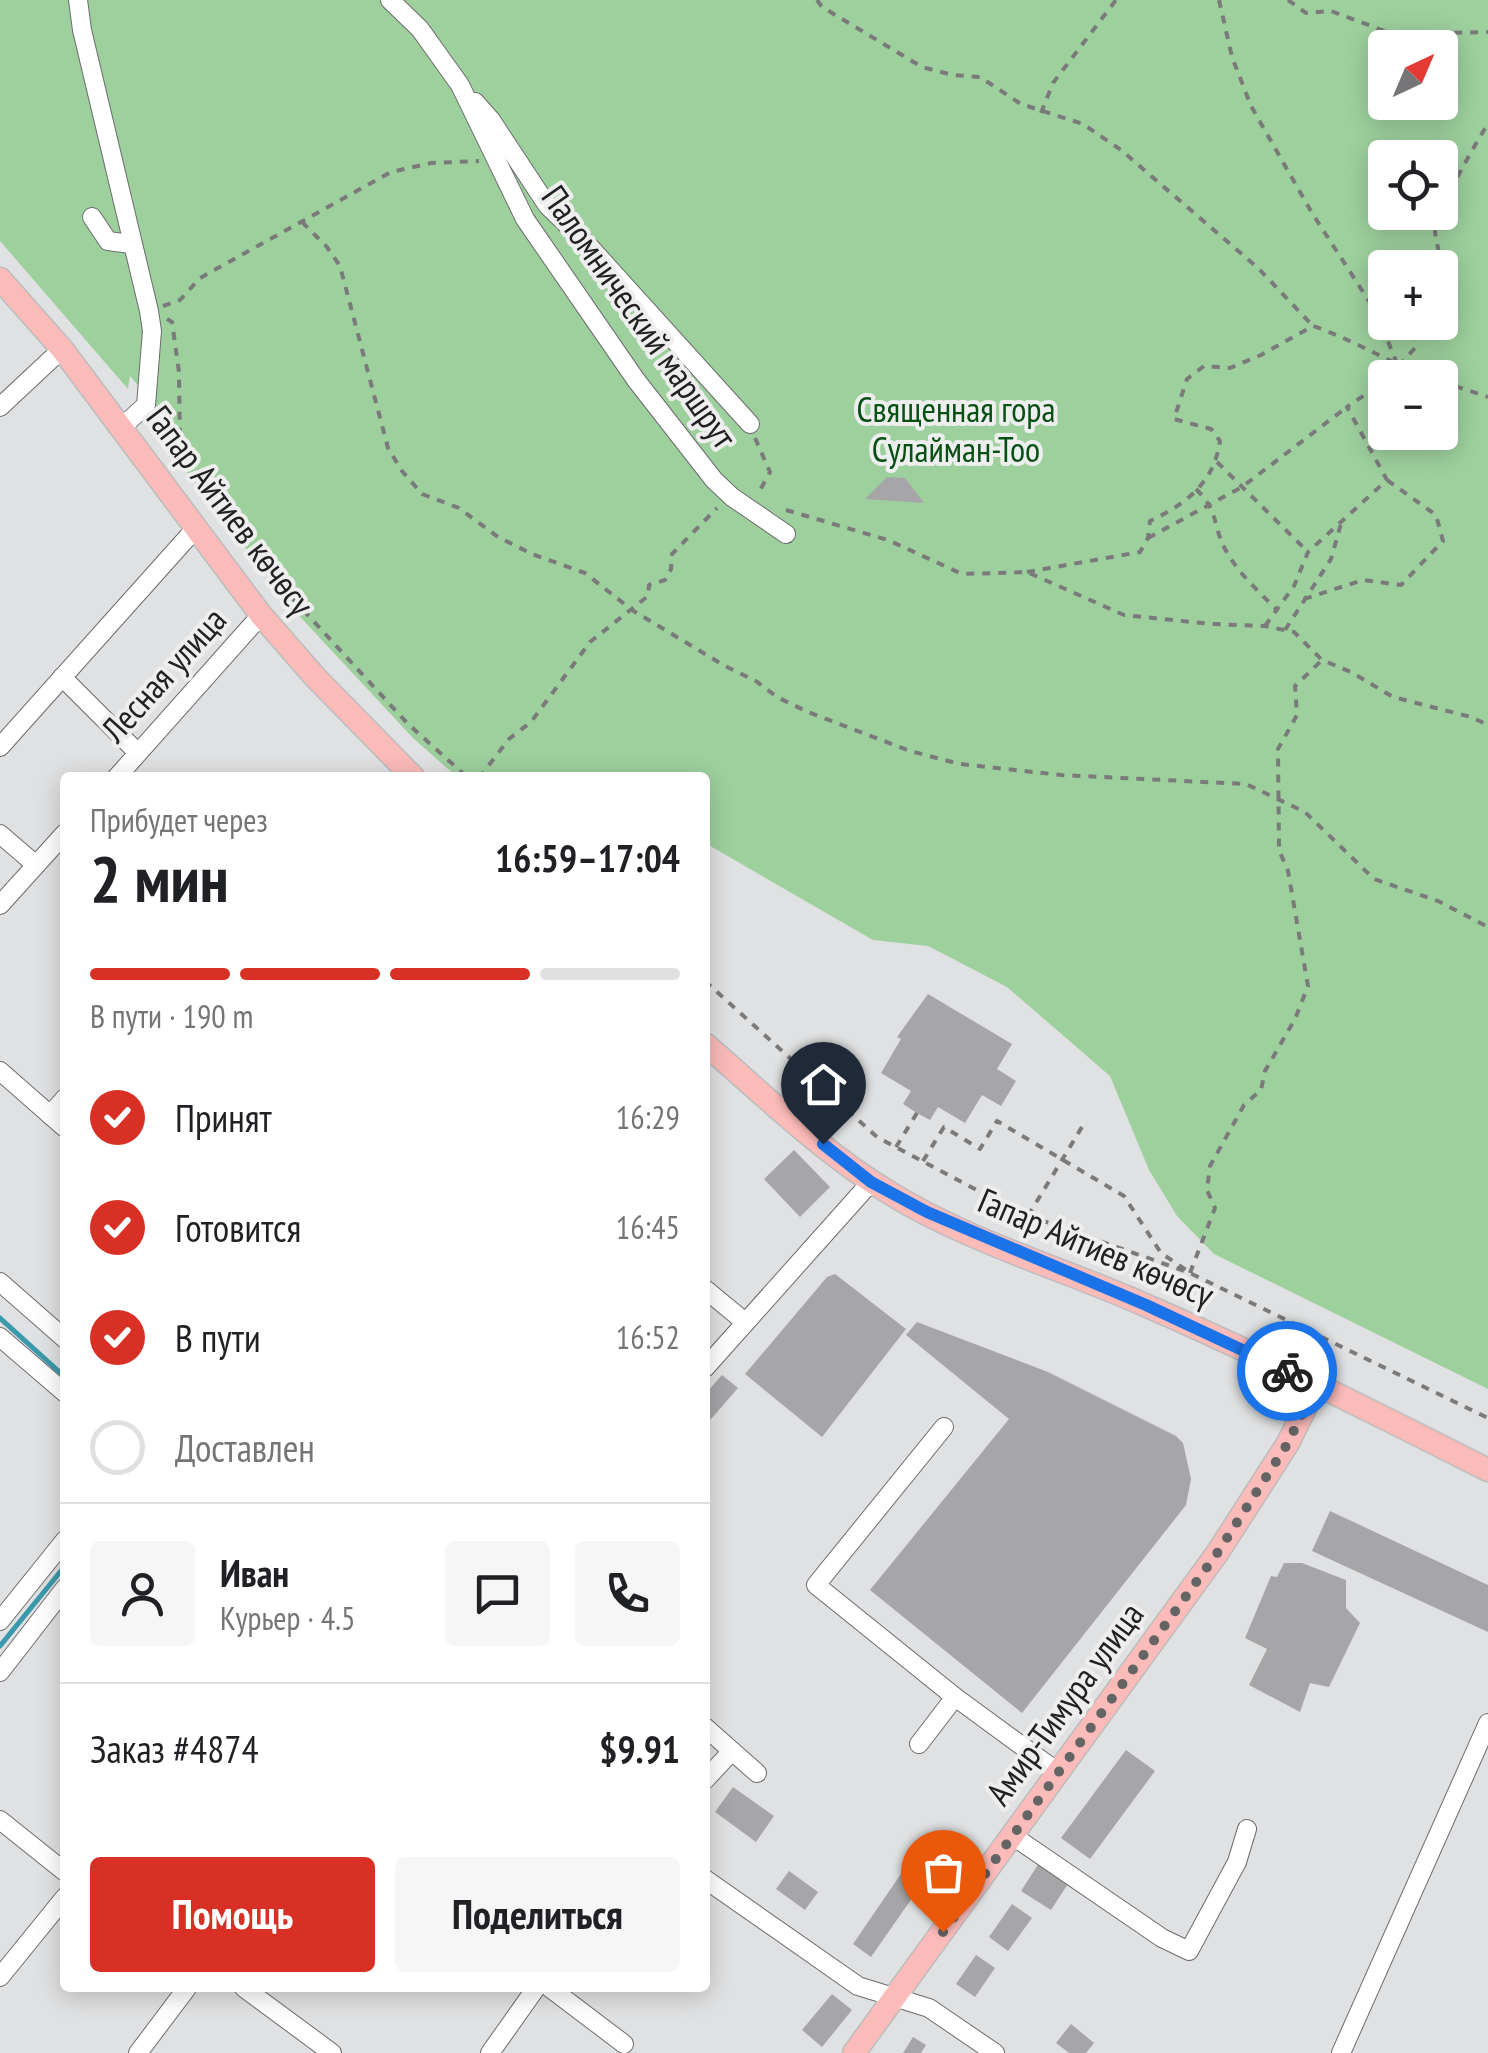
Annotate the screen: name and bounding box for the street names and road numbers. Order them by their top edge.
street label: Паломнический маршрут [532,176,748,457]
street label: Гапар Айтиев көчөсү [137,396,325,625]
street label: Лесная улица [90,597,236,752]
street label: Гапар Айтиев көчөсү [972,1177,1221,1318]
street label: Амир-Тимура улица [975,1593,1153,1814]

